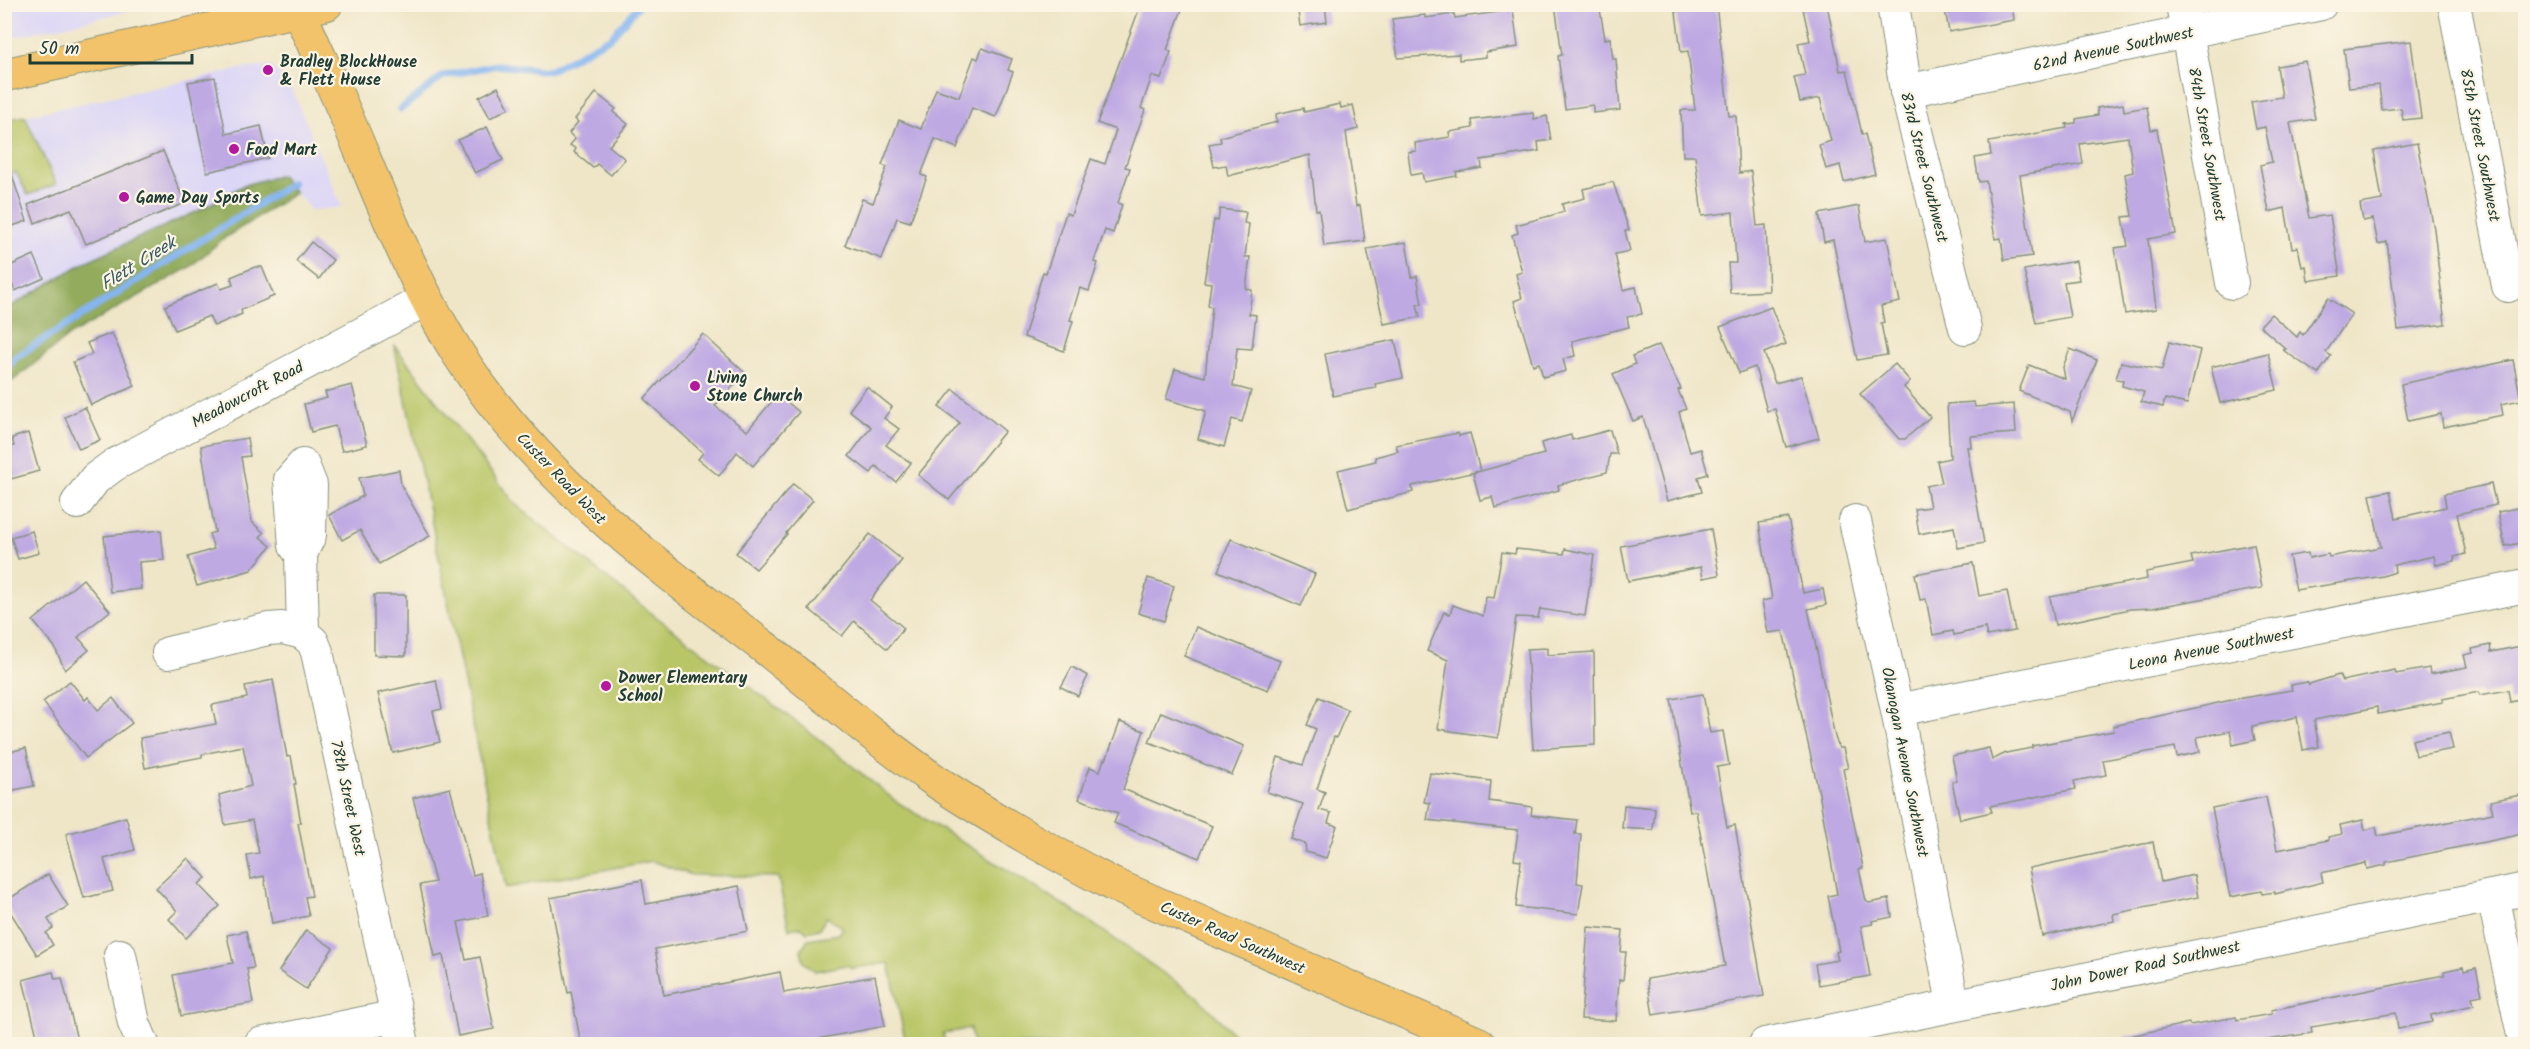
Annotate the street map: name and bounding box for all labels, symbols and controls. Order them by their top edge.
street label: 62nd Avenue Southwest [2031,20,2197,79]
scale bar [30,27,192,65]
text: 50 m [39,35,79,64]
place label: Bradley BlockHouse & Flett House [280,50,417,93]
marker: Bradley BlockHouse & Flett House [261,63,275,77]
street label: 84th Street Southwest [2181,65,2233,224]
street label: 85th Street Southwest [2452,67,2507,225]
street label: 83rd Street Southwest [1893,89,1955,246]
place label: Food Mart [246,138,318,163]
marker: Food Mart [227,142,241,156]
place label: Game Day Sports [136,186,260,211]
marker: Game Day Sports [117,190,131,204]
water label: Flett Creek [95,228,184,299]
street label: Meadowcroft Road [187,355,309,435]
place label: Living Stone Church [707,366,802,409]
marker: Living Stone Church [688,379,702,393]
street label: Custer Road West [510,427,612,532]
street label: Leona Avenue Southwest [2126,621,2297,678]
street label: Okanogan Avenue Southwest [1874,665,1935,860]
place label: Dower Elementary School [618,666,748,709]
marker: Dower Elementary School [599,679,613,693]
street label: 78th Street West [323,738,372,859]
street label: Custer Road Southwest [1156,895,1310,982]
street label: John Dower Road Southwest [2048,934,2243,999]

